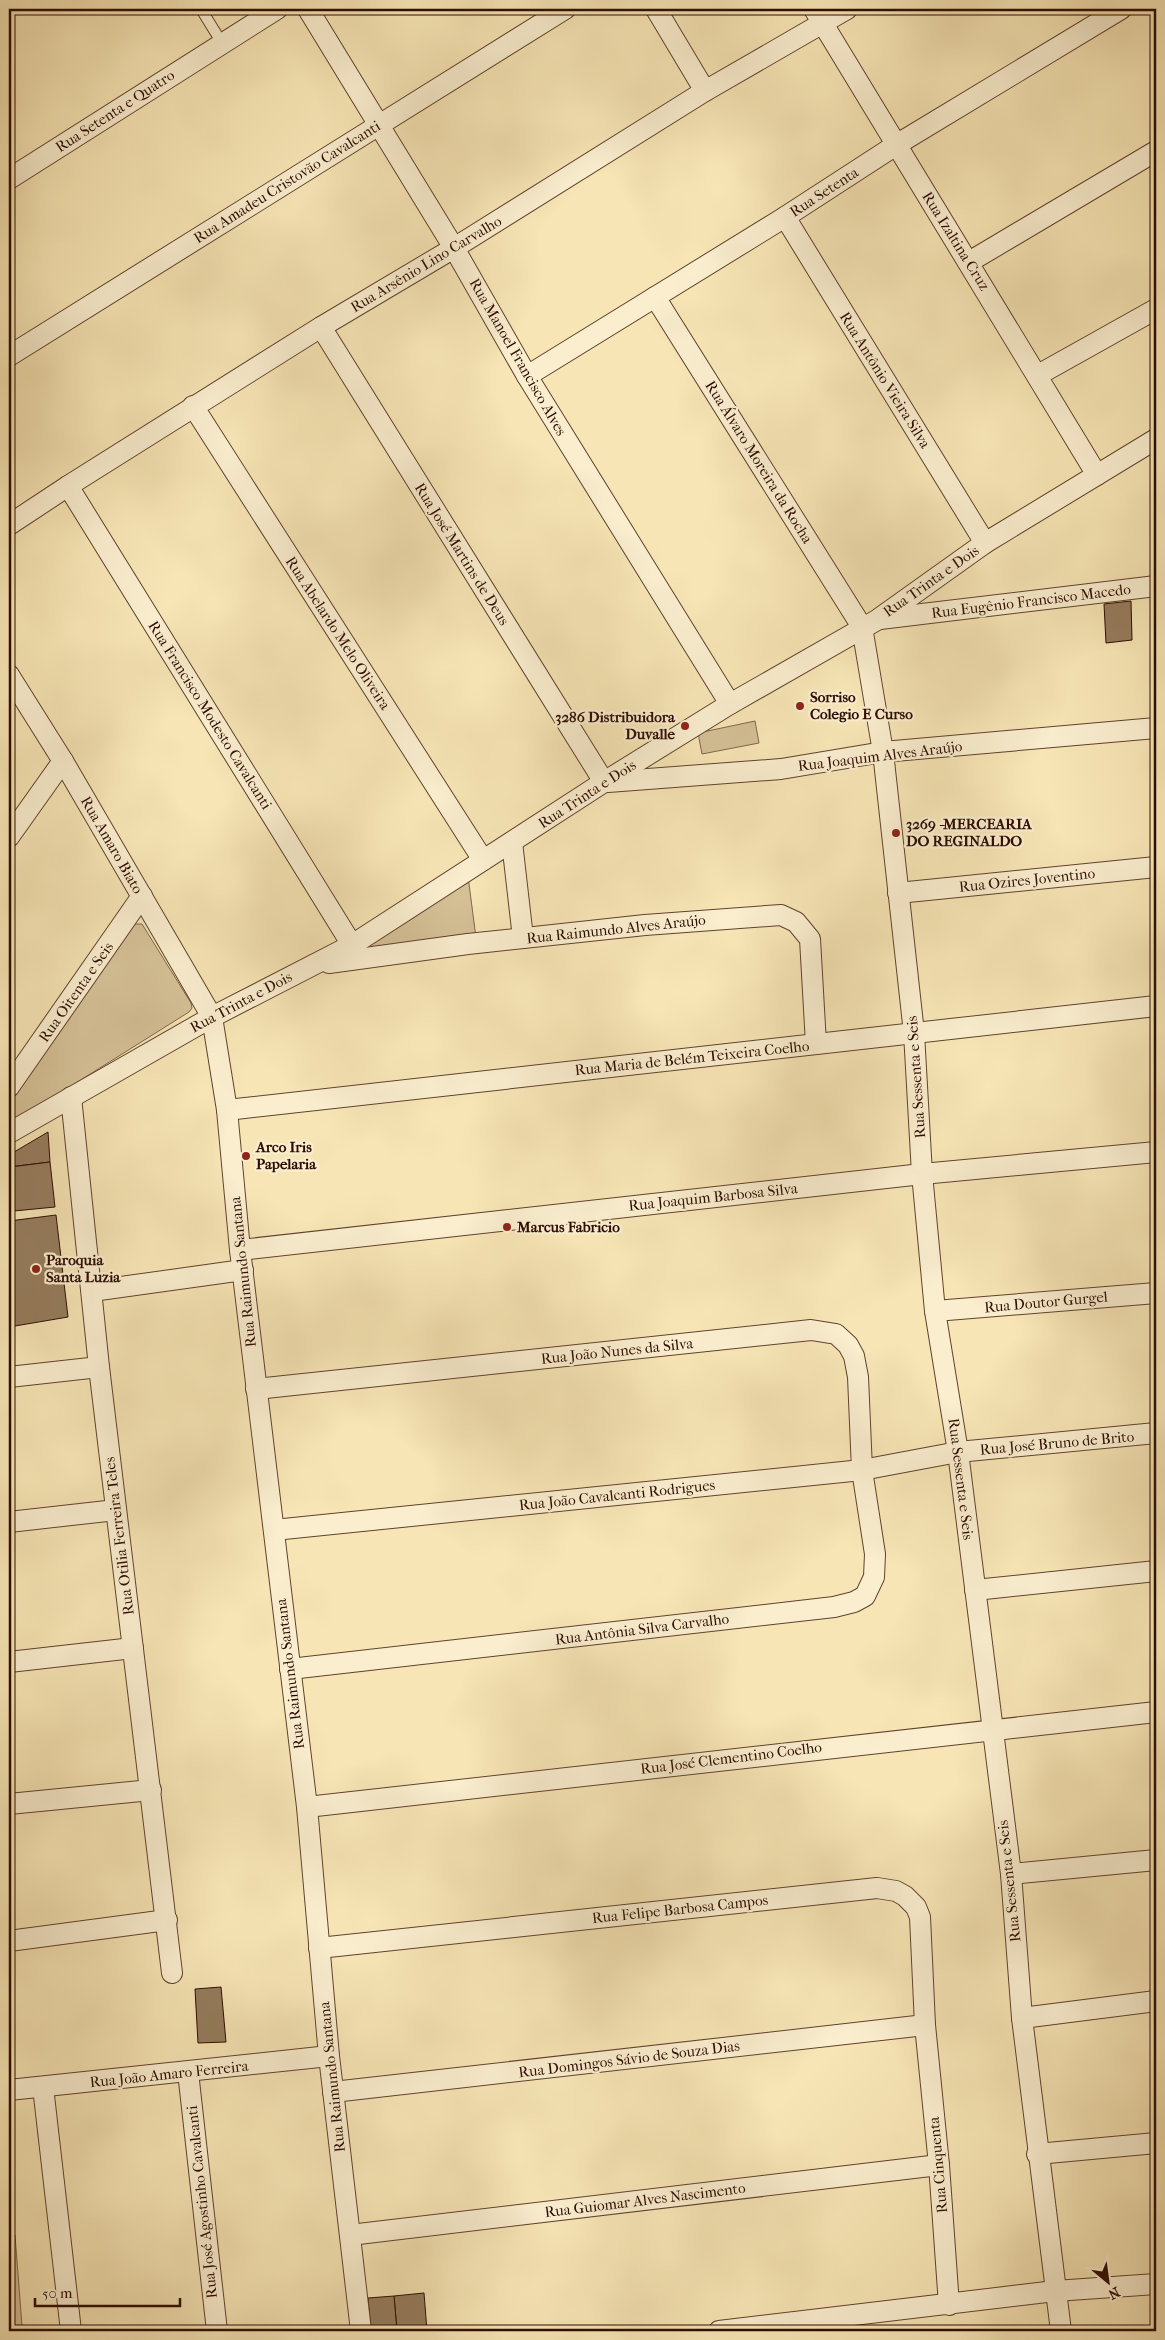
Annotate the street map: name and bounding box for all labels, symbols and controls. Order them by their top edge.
street label: Rua Setenta e Quatro [52,66,178,156]
street label: Rua Amadeu Cristovão Cavalcanti [190,117,384,247]
street label: Rua Setenta [786,163,863,221]
street label: Rua Izaltina Cruz [918,188,994,294]
street label: Rua Arsênio Lino Carvalho [347,212,505,316]
street label: Rua Manoel Francisco Alves [466,275,571,439]
street label: Rua Antônio Vieira Silva [836,309,935,452]
street label: Rua Álvaro Moreira da Rocha [701,377,817,548]
street label: Rua José Martins de Deus [411,480,513,629]
street label: Rua Trinta e Dois [880,541,983,621]
street label: Rua Abelardo Melo Oliveira [282,553,395,714]
street label: Rua Eugênio Francisco Macedo [930,580,1132,622]
street label: Rua Francisco Modesto Cavalcanti [144,617,276,813]
place label: Sorriso Colegio E Curso [810,688,913,723]
marker: Sorriso Colegio E Curso [794,700,806,712]
place label: 3286 Distribuidora Duvalle [555,708,676,743]
marker: 3286 Distribuidora Duvalle [679,720,691,732]
street label: Rua Joaquim Alves Araújo [797,737,964,775]
street label: Rua Trinta e Dois [535,755,640,832]
street label: Rua Amaro Biato [77,793,147,897]
place label: 3269 -MERCEARIA DO REGINALDO [906,815,1033,850]
marker: 3269 -MERCEARIA DO REGINALDO [890,827,902,839]
street label: Rua Ozires Joventino [958,864,1096,896]
street label: Rua Raimundo Alves Araújo [525,911,707,947]
street label: Rua Oitenta e Seis [35,938,118,1046]
street label: Rua Trinta e Dois [187,967,295,1036]
street label: Rua Sessenta e Seis [903,1015,929,1139]
street label: Rua Maria de Belém Teixeira Coelho [574,1037,811,1079]
place label: Arco Iris Papelaria [255,1138,317,1173]
marker: Arco Iris Papelaria [240,1150,252,1162]
street label: Rua Joaquim Barbosa Silva [627,1179,800,1215]
street label: Rua Raimundo Santana [226,1195,260,1348]
place label: Marcus Fabricio [516,1218,620,1236]
marker: Marcus Fabricio [501,1221,513,1233]
place label: Paroquia Santa Luzia [46,1251,121,1286]
marker: Paroquia Santa Luzia [30,1263,42,1275]
street label: Rua Doutor Gurgel [983,1288,1109,1316]
street label: Rua João Nunes da Silva [540,1334,695,1368]
street label: Rua Sessenta e Seis [945,1417,977,1542]
street label: Rua José Bruno de Brito [979,1427,1135,1459]
street label: Rua Otilia Ferreira Teles [100,1455,138,1616]
street label: Rua João Cavalcanti Rodrigues [518,1476,716,1514]
street label: Rua Raimundo Santana [272,1597,308,1750]
street label: Rua Antônia Silva Carvalho [554,1609,730,1649]
street label: Rua José Clementino Coelho [639,1738,823,1778]
street label: Rua Sessenta e Seis [994,1819,1024,1943]
street label: Rua Felipe Barbosa Campos [591,1891,769,1927]
street label: Rua Raimundo Santana [315,2000,349,2153]
street label: Rua Domingos Sávio de Souza Dias [517,2036,741,2082]
street label: Rua João Amaro Ferreira [89,2057,250,2091]
street label: Rua José Agostinho Cavalcanti [183,2104,221,2299]
street label: Rua Cinquenta [925,2115,951,2214]
street label: Rua Guiomar Alves Nascimento [544,2179,747,2221]
north arrow [1082,2258,1132,2308]
scale bar [35,2275,180,2307]
text: N [1105,2283,1123,2303]
text: 50 m [42,2284,73,2302]

